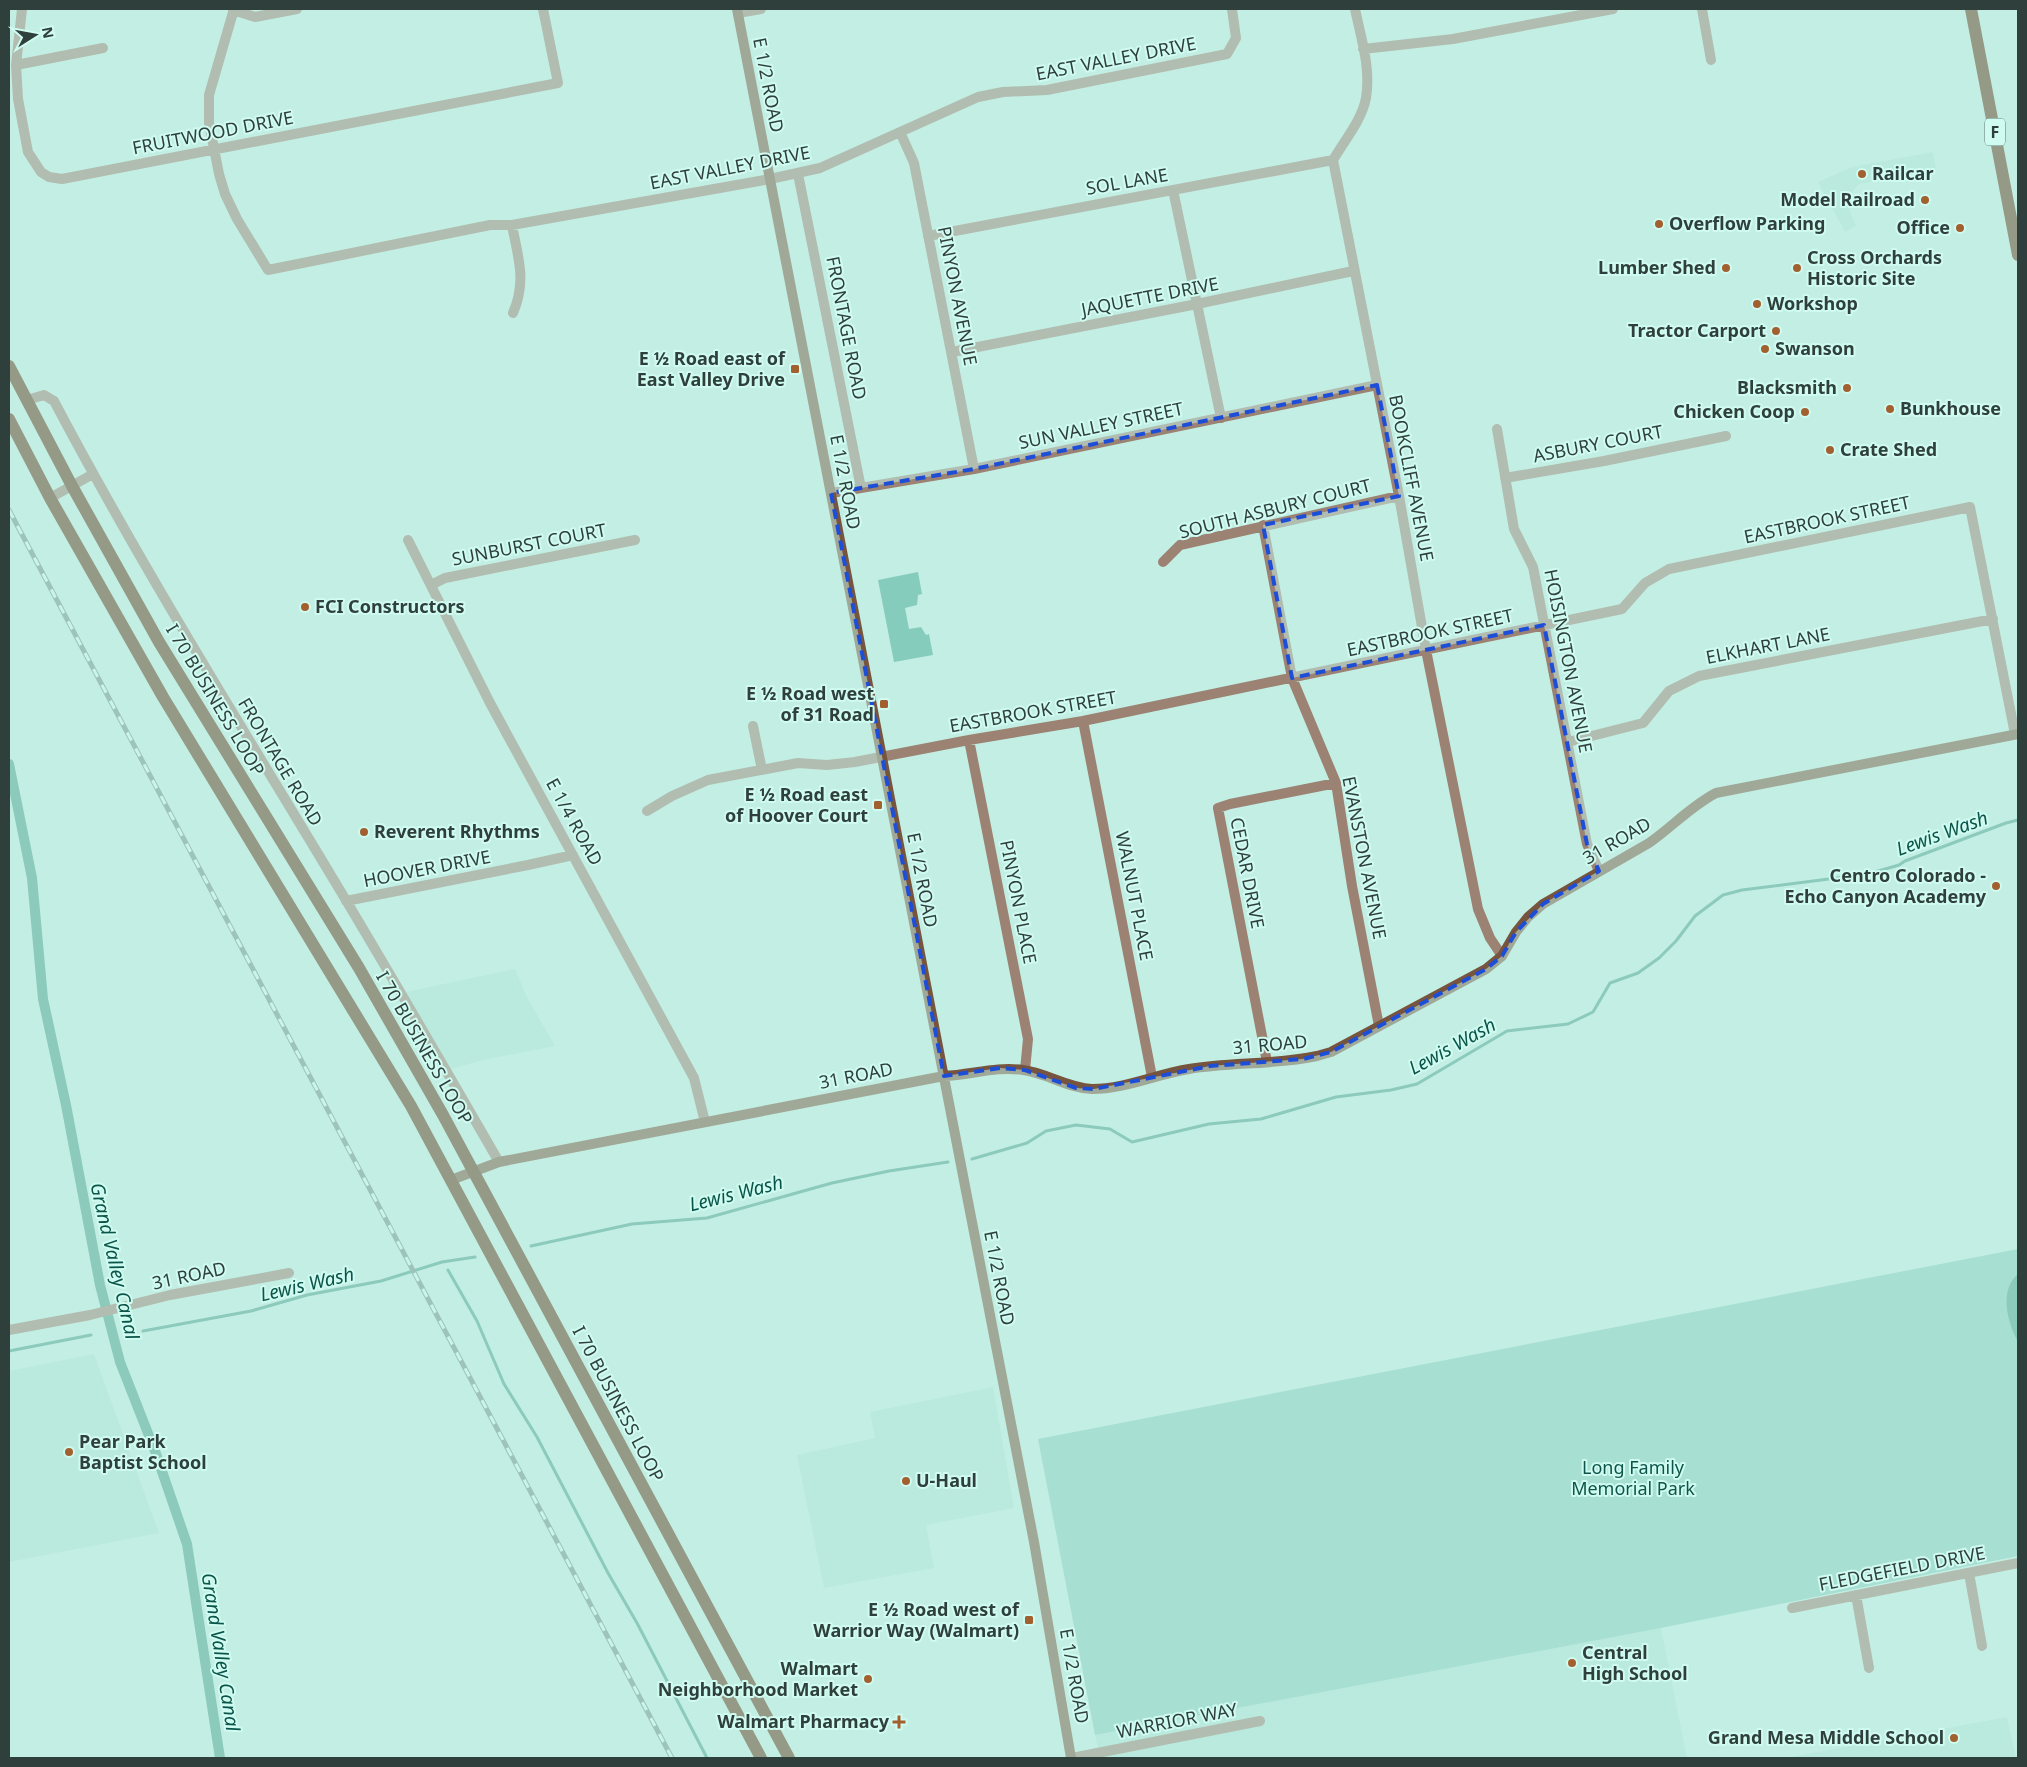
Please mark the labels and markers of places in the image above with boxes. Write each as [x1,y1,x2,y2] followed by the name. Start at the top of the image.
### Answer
[1872,161,1933,185] place label: Railcar
[1856,168,1868,180] marker: Railcar
[1780,187,1915,211] place label: Model Railroad
[1919,194,1931,206] marker: Model Railroad
[1669,211,1825,235] place label: Overflow Parking
[1896,215,1950,239] place label: Office
[1653,218,1665,230] marker: Overflow Parking
[1954,222,1966,234] marker: Office
[1807,245,1942,290] place label: Cross Orchards Historic Site
[1598,255,1716,279] place label: Lumber Shed
[1720,262,1732,274] marker: Lumber Shed
[1791,262,1803,274] marker: Cross Orchards Historic Site
[1767,291,1858,315] place label: Workshop
[1751,298,1763,310] marker: Workshop
[1628,318,1766,342] place label: Tractor Carport
[1770,325,1782,337] marker: Tractor Carport
[1775,336,1855,360] place label: Swanson
[1759,343,1771,355] marker: Swanson
[637,346,786,391] place label: E ½ Road east of East Valley Drive
[789,363,801,375] marker: E ½ Road east of East Valley Drive
[1737,375,1837,399] place label: Blacksmith
[1841,382,1853,394] marker: Blacksmith
[1900,396,2001,420] place label: Bunkhouse
[1673,399,1795,423] place label: Chicken Coop
[1884,403,1896,415] marker: Bunkhouse
[1799,406,1811,418] marker: Chicken Coop
[1840,437,1937,461] place label: Crate Shed
[1824,444,1836,456] marker: Crate Shed
[315,594,465,618] place label: FCI Constructors
[299,601,311,613] marker: FCI Constructors
[746,681,874,726] place label: E ½ Road west of 31 Road
[878,698,890,710] marker: E ½ Road west of 31 Road
[725,782,868,827] place label: E ½ Road east of Hoover Court
[872,799,884,811] marker: E ½ Road east of Hoover Court
[374,819,540,843] place label: Reverent Rhythms
[358,826,370,838] marker: Reverent Rhythms
[1785,863,1987,908] place label: Centro Colorado - Echo Canyon Academy
[1990,880,2002,892] marker: Centro Colorado - Echo Canyon Academy
[79,1429,207,1474] place label: Pear Park Baptist School
[63,1446,75,1458] marker: Pear Park Baptist School
[916,1468,977,1492] place label: U-Haul
[900,1475,912,1487] marker: U-Haul
[813,1597,1020,1642] place label: E ½ Road west of Warrior Way (Walmart)
[1023,1614,1035,1626] marker: E ½ Road west of Warrior Way (Walmart)
[1582,1640,1688,1685] place label: Central High School
[658,1656,858,1701] place label: Walmart Neighborhood Market
[1566,1657,1578,1669] marker: Central High School
[862,1673,874,1685] marker: Walmart Neighborhood Market
[717,1709,890,1733] place label: Walmart Pharmacy
[893,1716,905,1728] marker: Walmart Pharmacy
[1708,1725,1944,1749] place label: Grand Mesa Middle School
[1948,1732,1960,1744] marker: Grand Mesa Middle School

